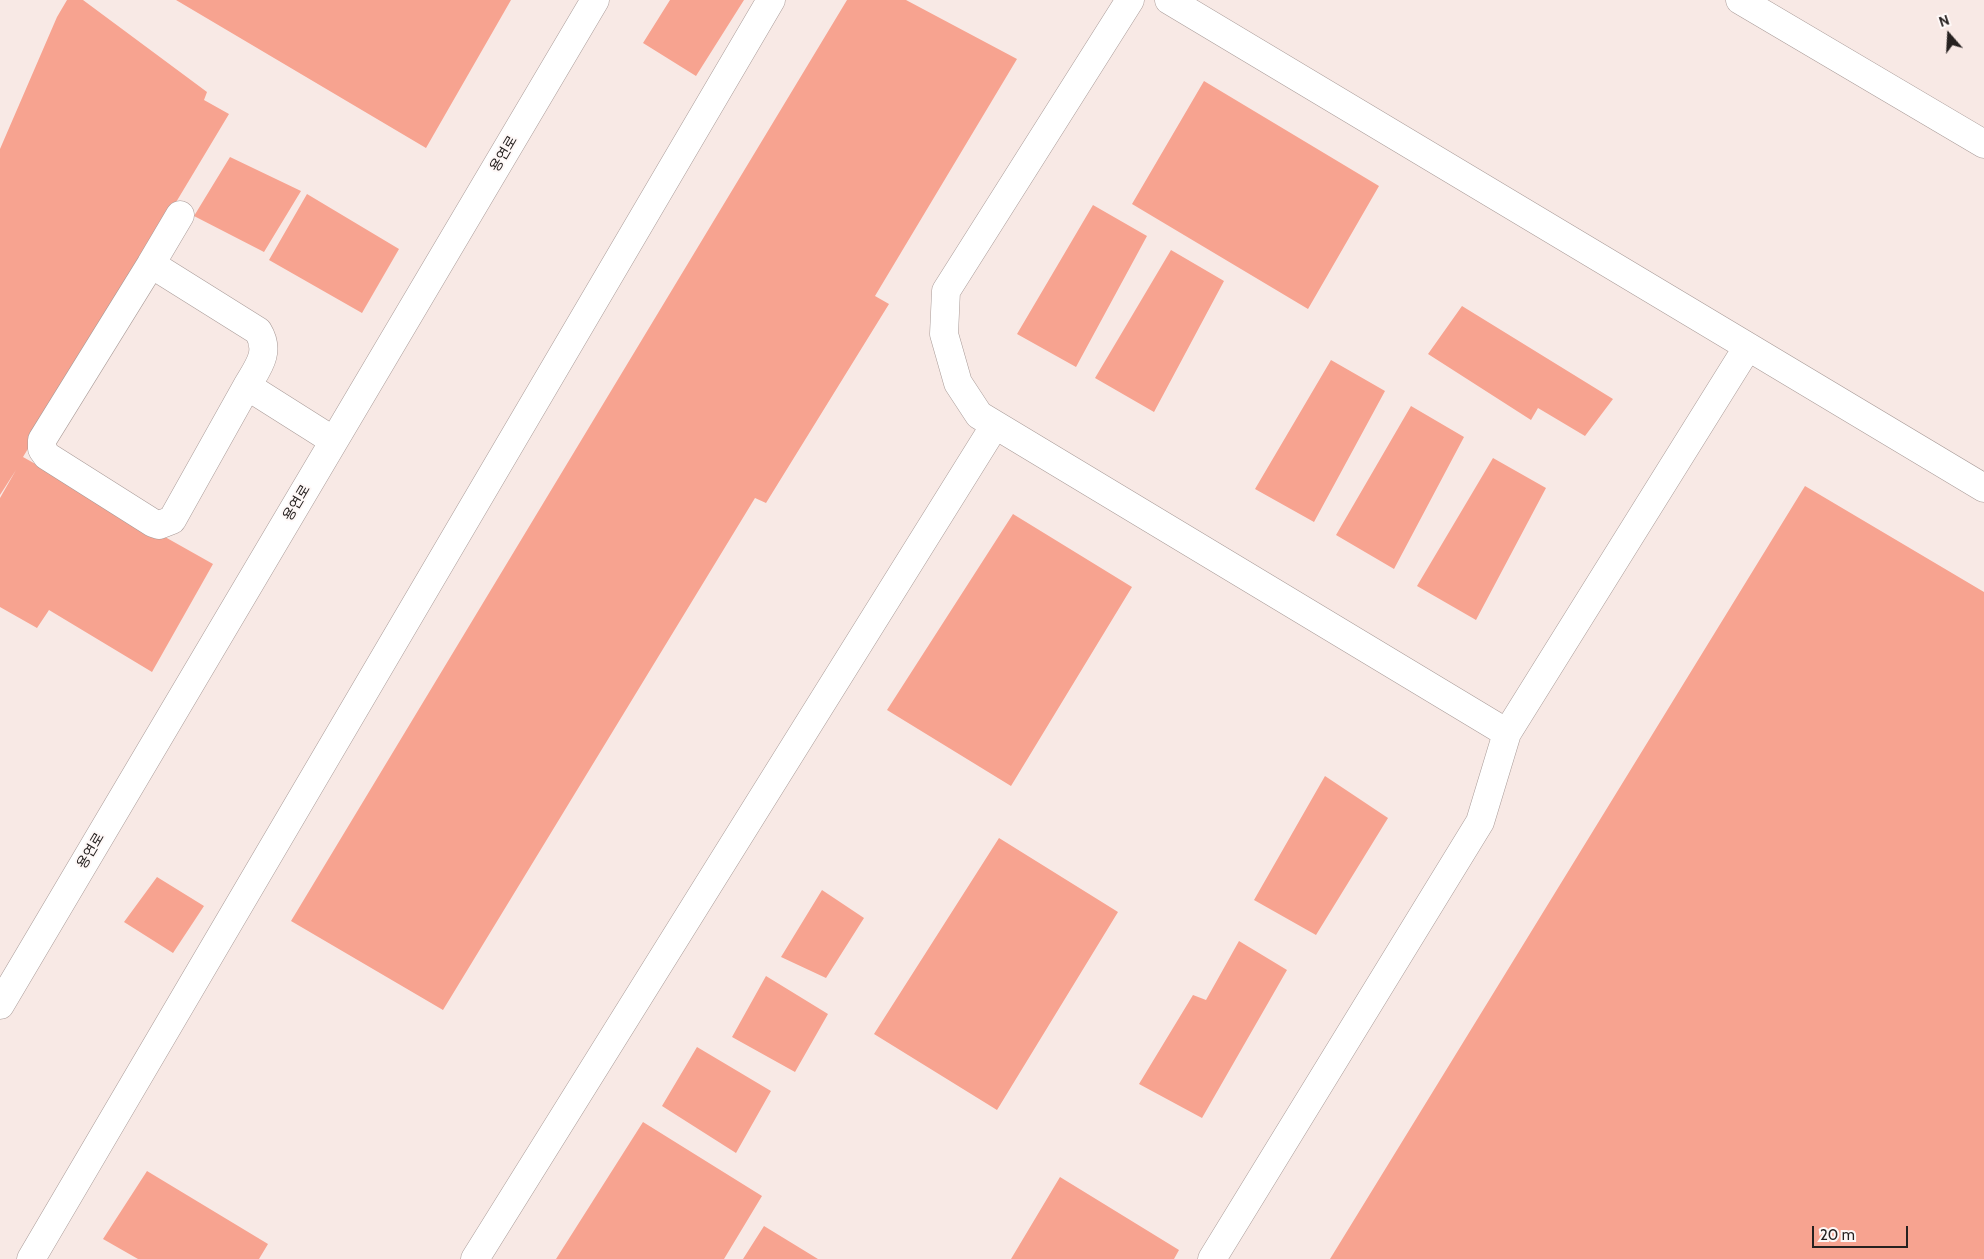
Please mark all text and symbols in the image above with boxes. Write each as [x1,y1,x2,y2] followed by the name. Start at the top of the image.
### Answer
[1924,10,1974,60] north arrow
[1937,11,1952,31] text: N
[487,133,521,175] street label: 용연로
[280,482,314,524] street label: 용연로
[74,830,108,872] street label: 용연로
[1814,1216,1910,1248] scale bar
[1820,1226,1855,1244] text: 20 m

